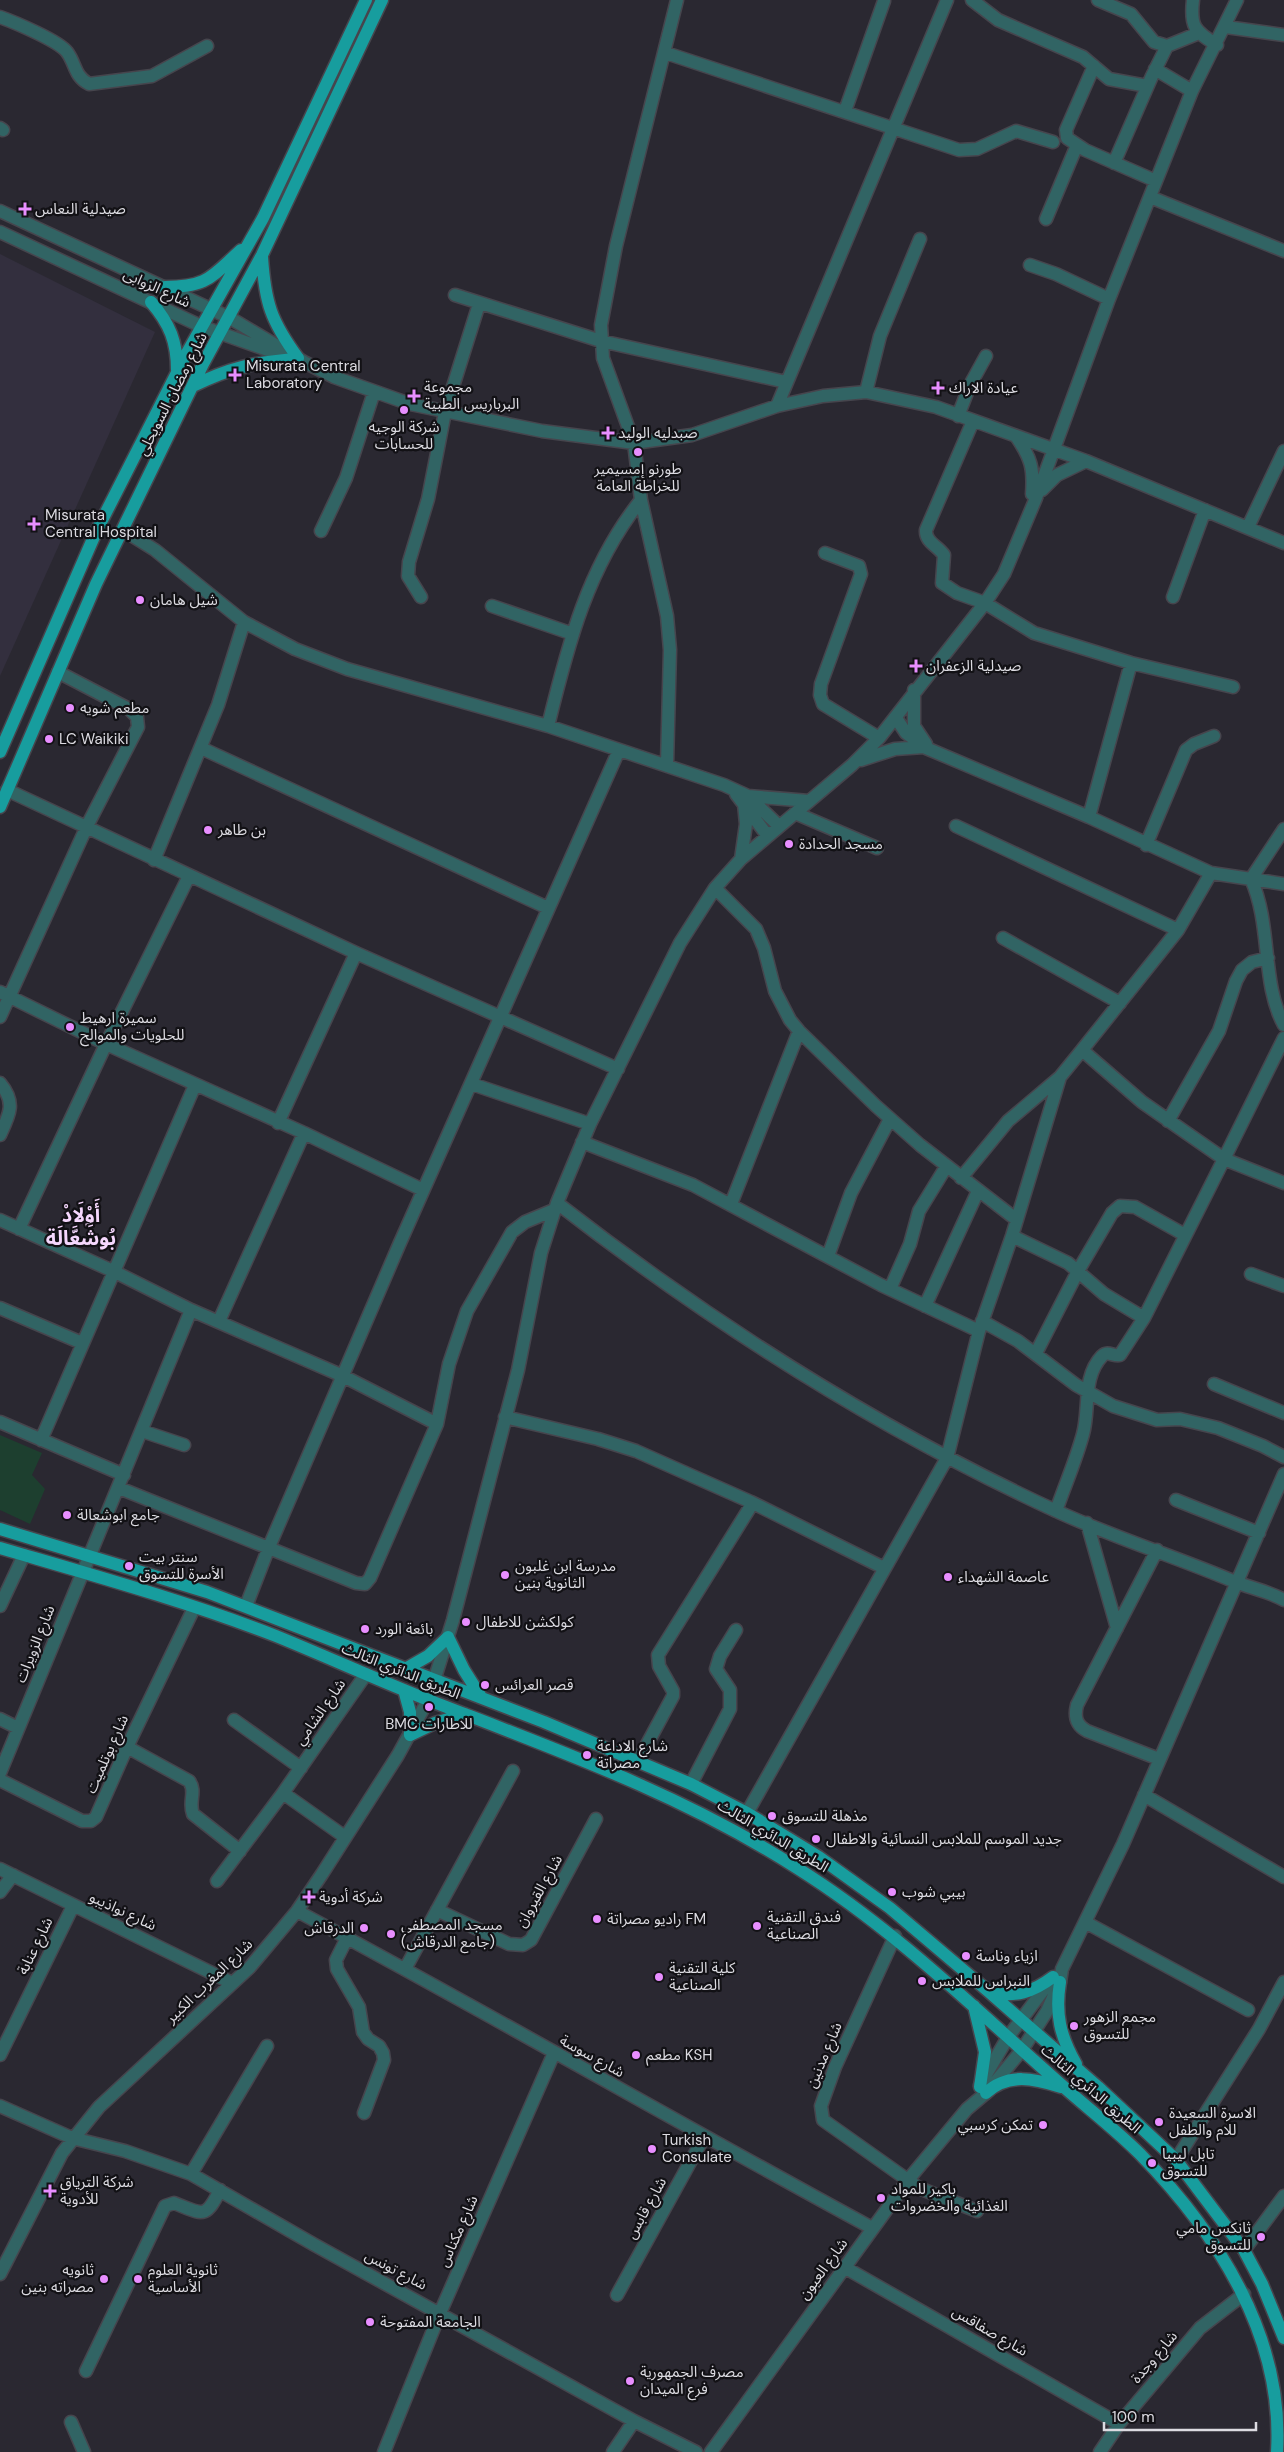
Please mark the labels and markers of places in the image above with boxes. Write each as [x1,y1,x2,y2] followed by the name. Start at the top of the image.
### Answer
[35,199,126,219] place label: صيدلية النعاس
[19,203,31,215] marker: صيدلية النعاس
[246,356,361,393] place label: Misurata Central Laboratory
[228,368,242,382] marker: Misurata Central Laboratory
[424,377,519,414] place label: مجموعة البرباريس الطبية
[949,378,1018,398] place label: عيادة الاراك
[931,381,945,395] marker: عيادة الاراك
[408,390,420,402] marker: مجموعة البرباريس الطبية
[398,404,410,416] marker: شركة الوجيه للحسابات
[369,417,440,454] place label: شركة الوجيه للحسابات
[618,423,697,443] place label: صبدليه الوليد
[602,427,614,439] marker: صبدليه الوليد
[632,446,644,458] marker: طورنو إمسيمير للخراطة العامة
[593,459,682,496] place label: طورنو إمسيمير للخراطة العامة
[45,505,157,542] place label: Misurata Central Hospital
[27,517,41,531] marker: Misurata Central Hospital
[150,590,218,610] place label: شيل هامان
[134,594,146,606] marker: شيل هامان
[926,656,1021,676] place label: صيدلية الزعفران
[910,660,922,672] marker: صيدلية الزعفران
[80,698,149,719] place label: مطعم شويه
[64,702,76,714] marker: مطعم شويه
[59,729,129,749] place label: LC Waikiki
[43,733,55,745] marker: LC Waikiki
[217,820,266,840] place label: بن طاهر
[202,824,214,836] marker: بن طاهر
[799,834,883,854] place label: مسجد الحدادة
[783,838,795,850] marker: مسجد الحدادة
[80,1008,185,1047] place label: سميرة ارهيط للحلويات والموالح
[64,1021,76,1033] marker: سميرة ارهيط للحلويات والموالح
[77,1505,160,1527] place label: جامع ابوشعالة
[61,1509,73,1521] marker: جامع ابوشعالة
[139,1547,224,1584] place label: سنتر بيت الأسرة للتسوق
[515,1556,616,1593] place label: مدرسة ابن غلبون الثانوية بنين
[123,1560,135,1572] marker: سنتر بيت الأسرة للتسوق
[958,1567,1049,1587] place label: عاصمة الشهداء
[499,1569,511,1581] marker: مدرسة ابن غلبون الثانوية بنين
[942,1571,954,1583] marker: عاصمة الشهداء
[476,1612,575,1632] place label: كولكشن للاطفال
[460,1616,472,1628] marker: كولكشن للاطفال
[375,1619,433,1639] place label: بائعة الورد
[359,1623,371,1635] marker: بائعة الورد
[495,1675,574,1695] place label: قصر العرائس
[479,1679,491,1691] marker: قصر العرائس
[423,1701,435,1713] marker: BMC للاطارات
[385,1714,473,1734] place label: BMC للاطارات
[597,1736,668,1773] place label: شارع الاداعة مصراتة
[581,1749,593,1761] marker: شارع الاداعة مصراتة
[782,1806,868,1826] place label: مذهلة للتسوق
[766,1810,778,1822] marker: مذهلة للتسوق
[826,1829,1062,1850] place label: جديد الموسم للملابس النسائية والاطفال
[810,1833,822,1845] marker: جديد الموسم للملابس النسائية والاطفال
[902,1882,966,1903] place label: بيبي شوب
[886,1886,898,1898] marker: بيبي شوب
[319,1887,383,1907] place label: شركة أدوية
[303,1891,315,1903] marker: شركة أدوية
[767,1907,841,1944] place label: فندق التقنية الصناعية
[607,1909,706,1929] place label: راديو مصراتة FM
[591,1913,603,1925] marker: راديو مصراتة FM
[401,1915,503,1954] place label: مسجد المصطفى (جامع الدرقاش)
[304,1918,354,1938] place label: الدرقاش
[751,1920,763,1932] marker: فندق التقنية الصناعية
[358,1922,370,1934] marker: الدرقاش
[385,1928,397,1940] marker: مسجد المصطفى (جامع الدرقاش)
[976,1946,1038,1966] place label: ازياء وناسة
[960,1950,972,1962] marker: ازياء وناسة
[669,1958,736,1995] place label: كلية التقنية الصناعية
[653,1971,665,1983] marker: كلية التقنية الصناعية
[932,1971,1030,1991] place label: النبراس للملابس
[916,1975,928,1987] marker: النبراس للملابس
[1083,2007,1156,2044] place label: مجمع الزهور للتسوق
[1068,2020,1080,2032] marker: مجمع الزهور للتسوق
[646,2045,712,2066] place label: مطعم KSH
[630,2049,642,2061] marker: مطعم KSH
[1169,2103,1256,2141] place label: الاسرة السعيدة للام والطفل
[958,2115,1033,2136] place label: تمكن كرسبي
[1153,2116,1165,2128] marker: الاسرة السعيدة للام والطفل
[1037,2119,1049,2131] marker: تمكن كرسبي
[662,2130,732,2167] place label: Turkish Consulate
[646,2143,658,2155] marker: Turkish Consulate
[1162,2144,1214,2181] place label: تابل ليبيا للتسوق
[1146,2157,1158,2169] marker: تابل ليبيا للتسوق
[60,2172,134,2209] place label: شركة الترياق للأدوية
[891,2179,1008,2216] place label: باكير للمواد الغذائية والخضروات
[44,2185,56,2197] marker: شركة الترياق للأدوية
[875,2192,887,2204] marker: باكير للمواد الغذائية والخضروات
[1176,2218,1251,2255] place label: ثانكس مامي للتسوق
[1255,2231,1267,2243] marker: ثانكس مامي للتسوق
[21,2260,94,2297] place label: ثانويه مصراته بنين
[148,2260,218,2297] place label: ثانوية العلوم الأساسية
[98,2273,110,2285] marker: ثانويه مصراته بنين
[132,2273,144,2285] marker: ثانوية العلوم الأساسية
[380,2312,481,2332] place label: الجامعة المفتوحة
[364,2316,376,2328] marker: الجامعة المفتوحة
[640,2362,744,2401] place label: مصرف الجمهورية فرع الميدان
[624,2375,636,2387] marker: مصرف الجمهورية فرع الميدان

